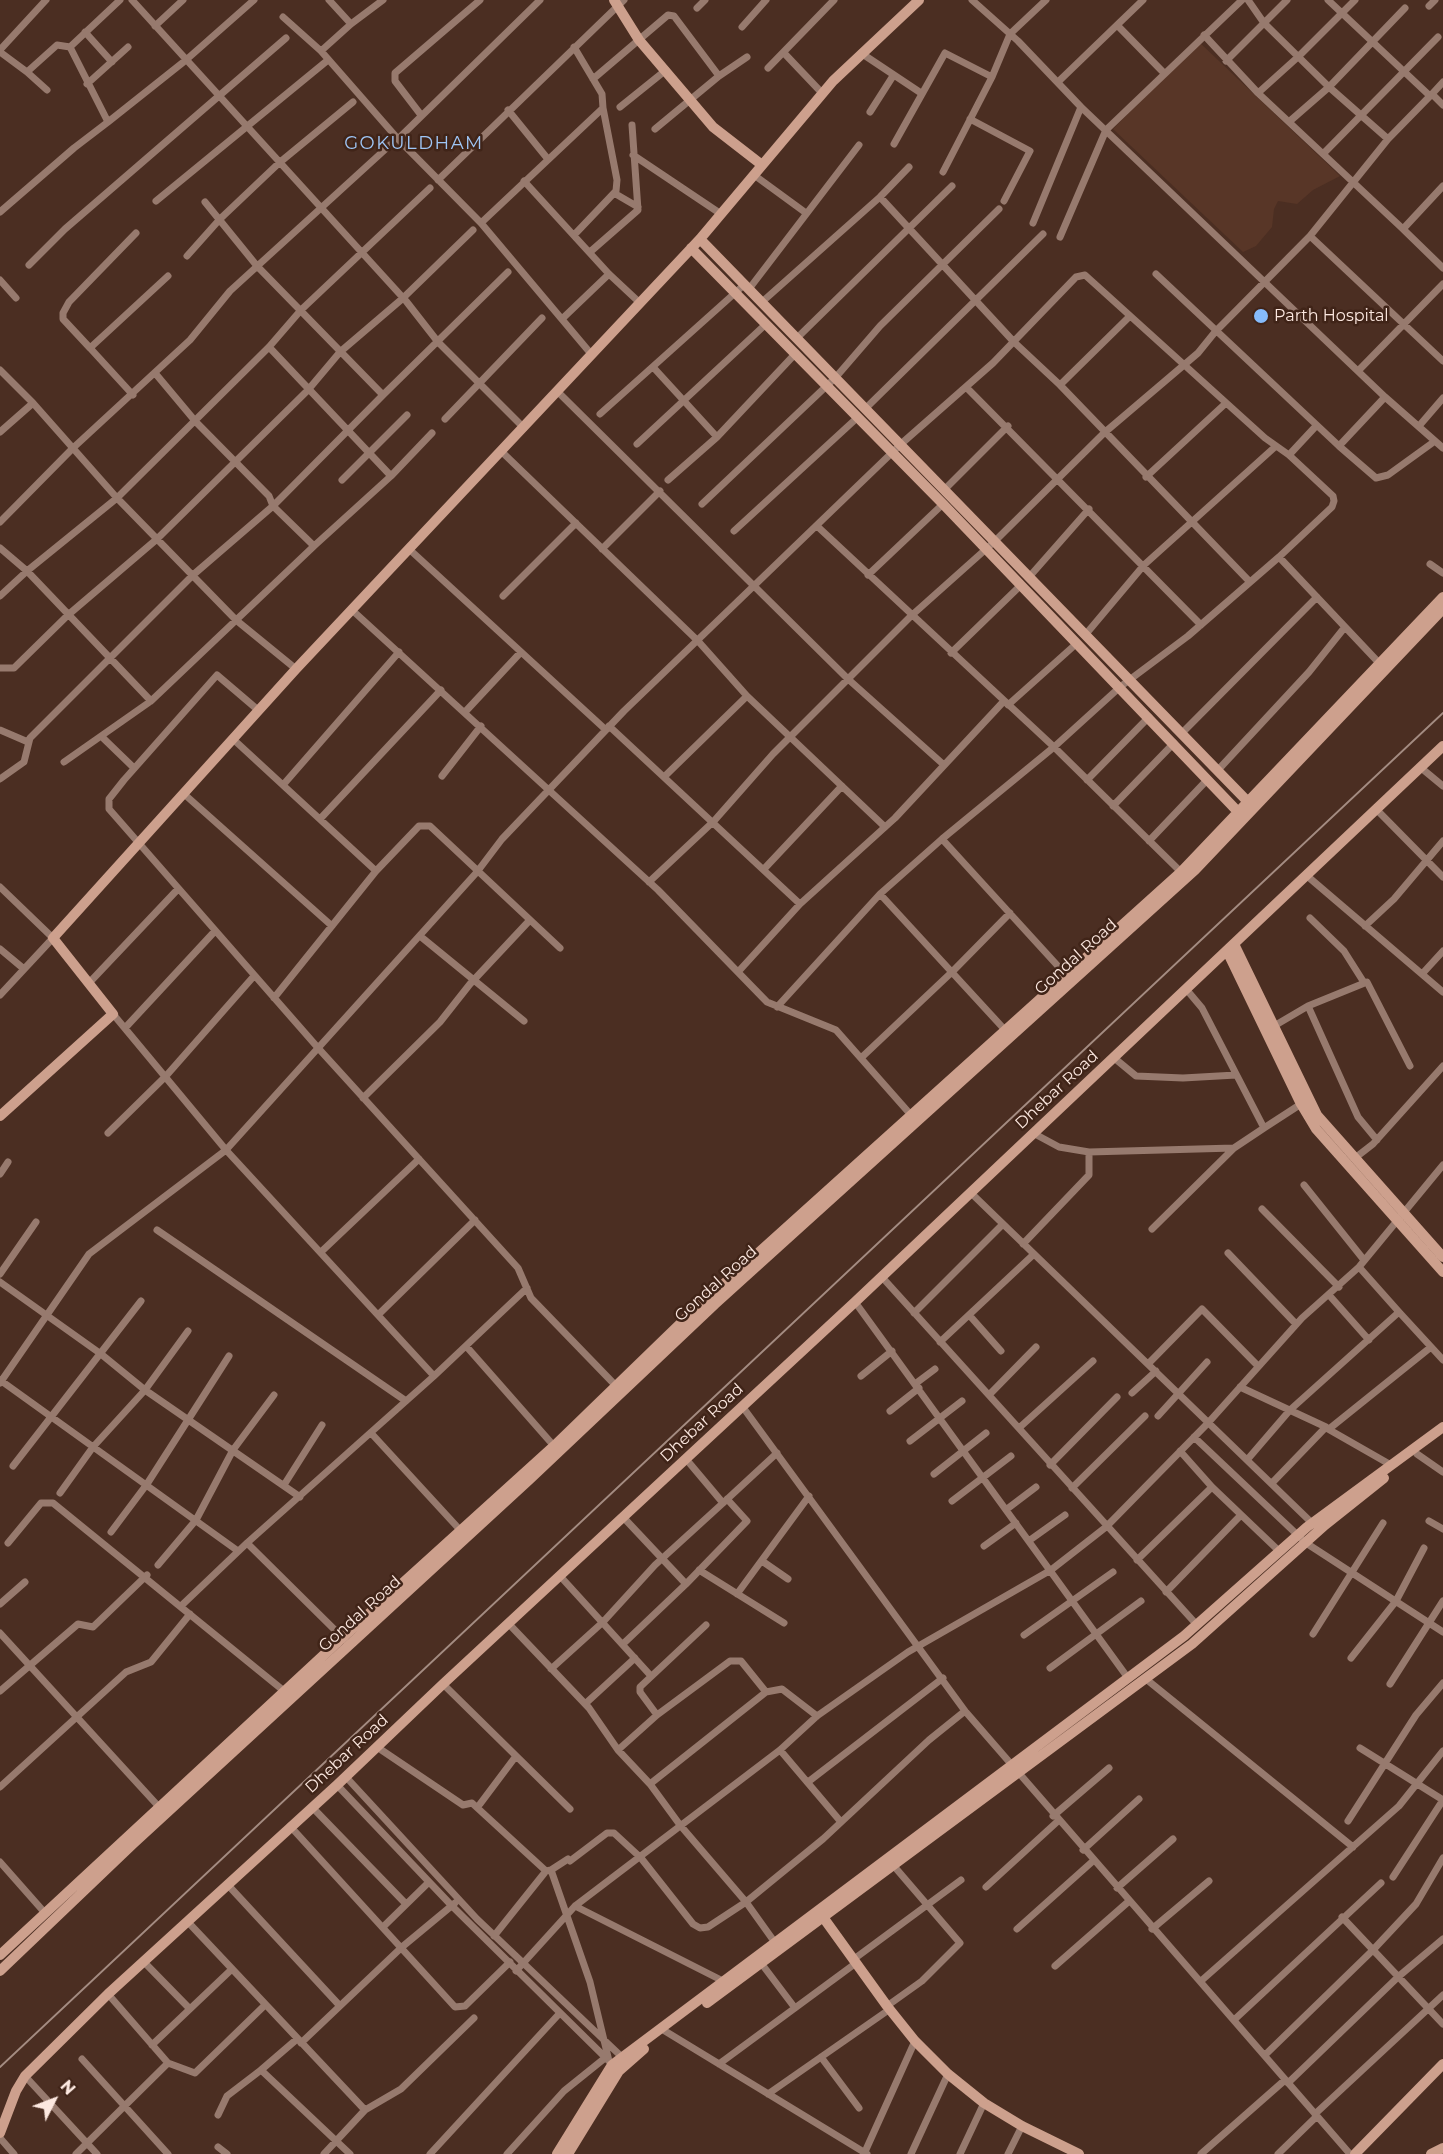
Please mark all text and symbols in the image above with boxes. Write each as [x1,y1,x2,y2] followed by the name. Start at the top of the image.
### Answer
[344,133,484,155] district label: GOKULDHAM
[1274,306,1389,326] place label: Parth Hospital
[1252,307,1270,325] marker: Parth Hospital
[1031,915,1121,999] street label: Gondal Road
[1012,1047,1102,1133] street label: Dhebar Road
[671,1242,761,1326] street label: Gondal Road
[657,1380,747,1466] street label: Dhebar Road
[315,1572,405,1656] street label: Gondal Road
[302,1711,392,1797] street label: Dhebar Road
[24,2070,84,2130] north arrow
[56,2076,79,2099] text: N

